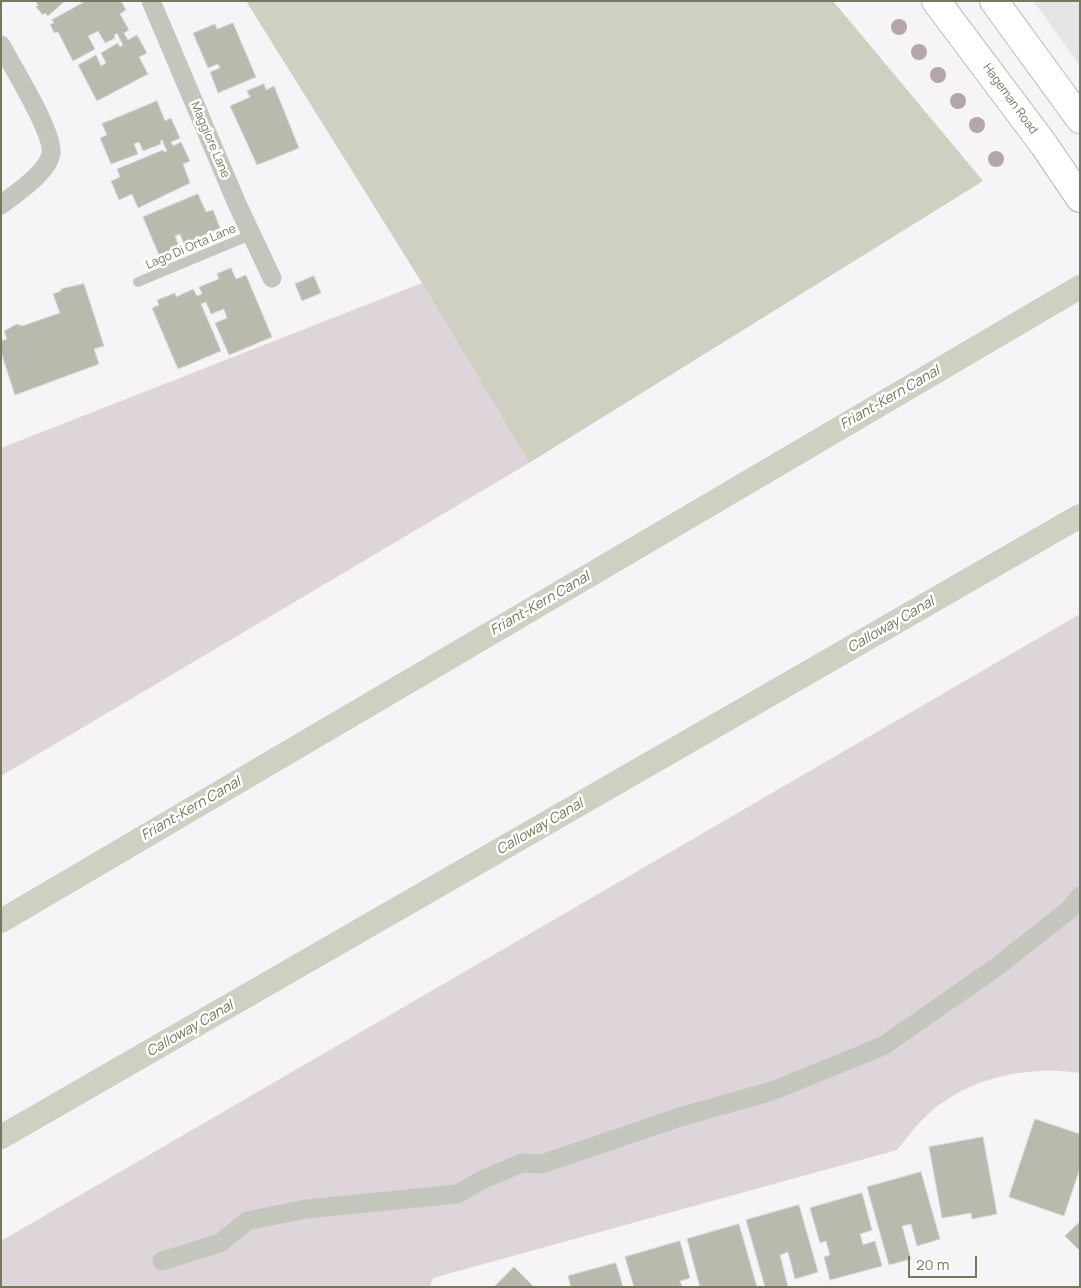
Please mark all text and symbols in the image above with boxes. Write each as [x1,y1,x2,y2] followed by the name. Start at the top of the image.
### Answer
[980,61,1040,137] street label: Hageman Road
[187,100,233,180] street label: Maggiore Lane
[144,222,238,272] street label: Lago Di Orta Lane
[837,363,943,433] water label: Friant-Kern Canal
[487,569,593,639] water label: Friant-Kern Canal
[845,593,937,657] water label: Calloway Canal
[138,774,244,844] water label: Friant-Kern Canal
[494,795,586,859] water label: Calloway Canal
[144,997,236,1061] water label: Calloway Canal
[911,1246,980,1278] scale bar
[916,1254,949,1275] text: 20 m

